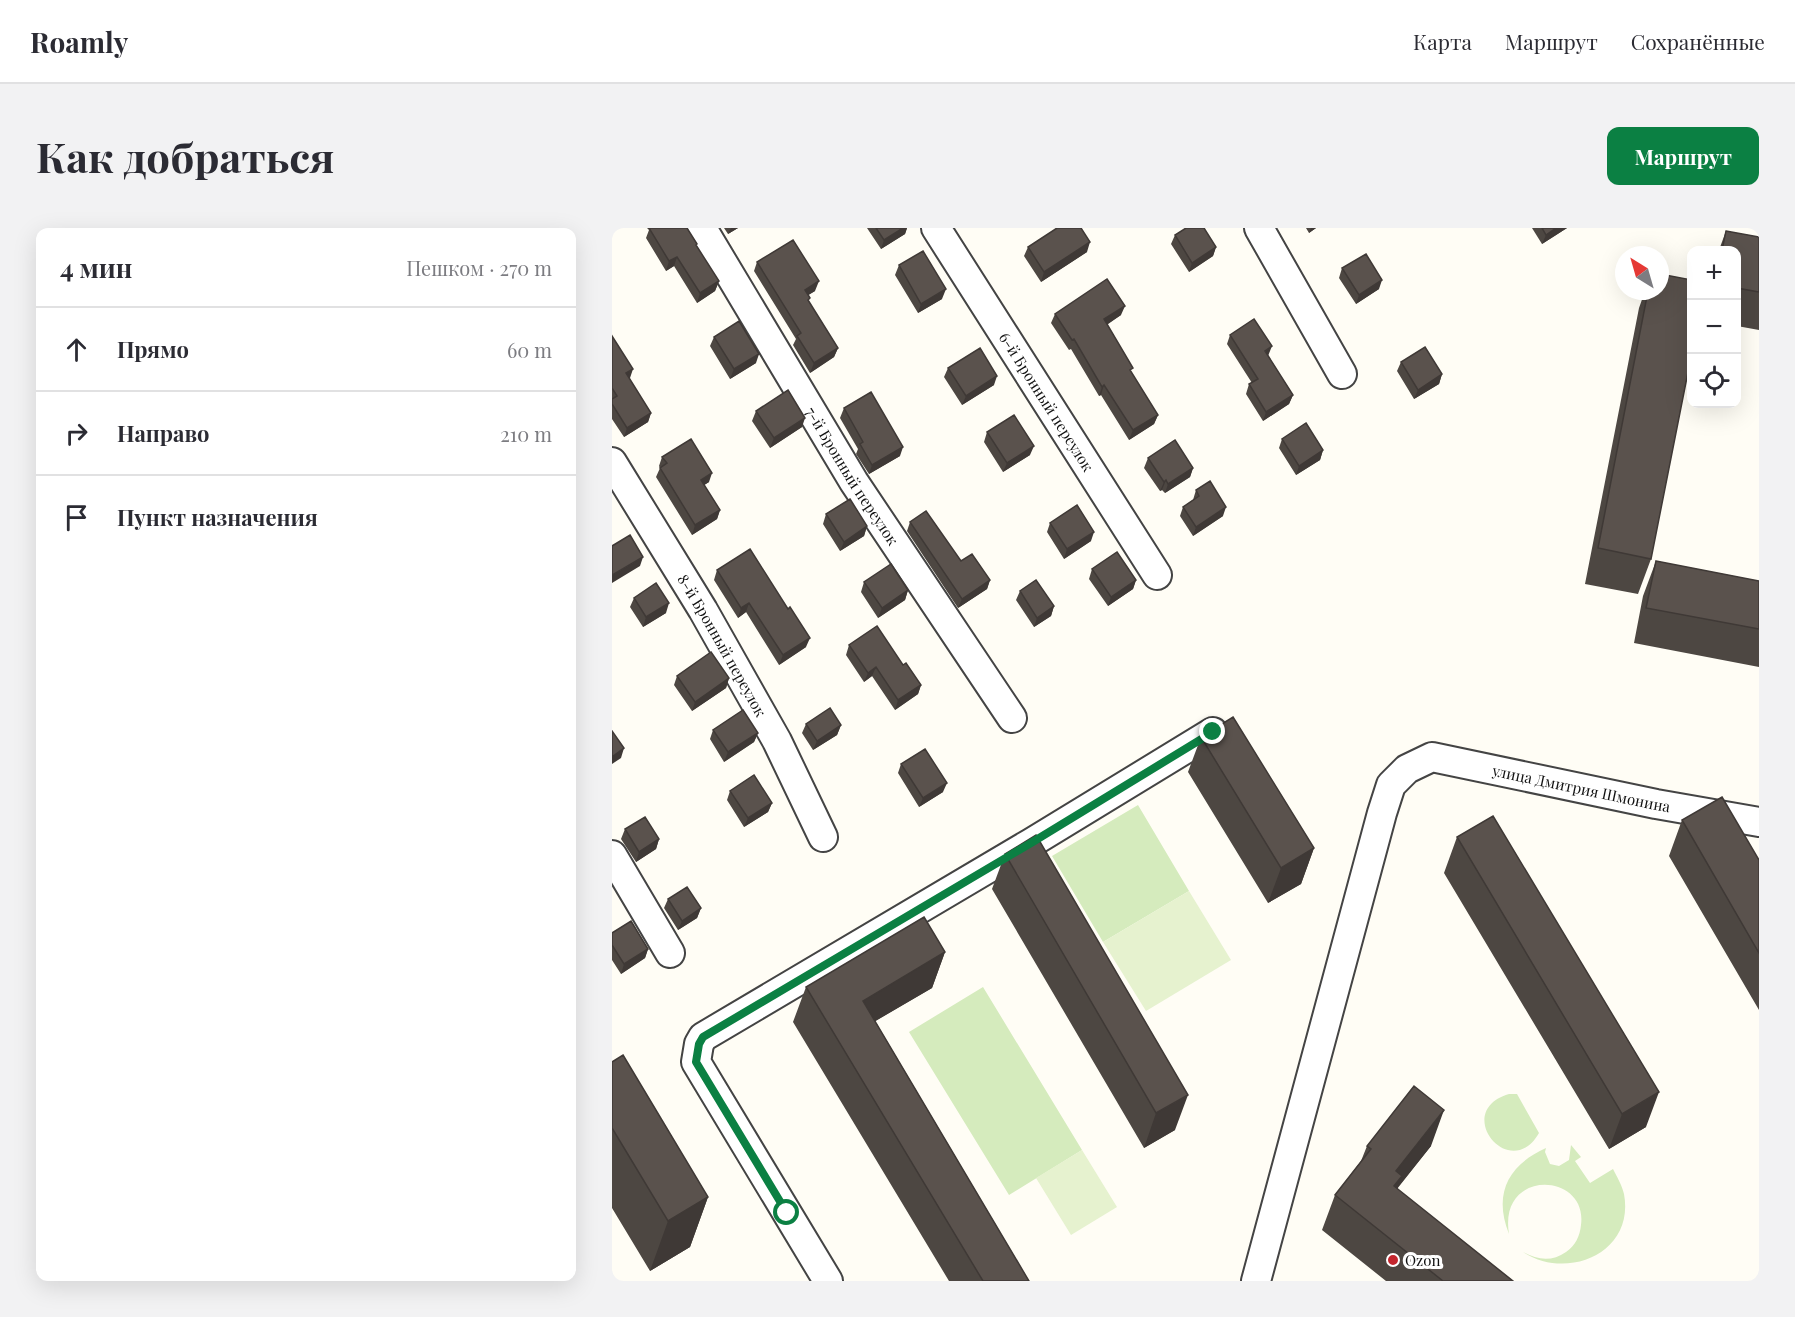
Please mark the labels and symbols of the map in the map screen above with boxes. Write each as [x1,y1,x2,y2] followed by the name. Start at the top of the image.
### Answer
[1615,246,1669,300] north arrow
[995,328,1099,476] street label: 6-й Бронный переулок
[801,403,904,549] street label: 7-й Бронный переулок
[673,570,771,721] street label: 8-й Бронный переулок
[1199,718,1225,744] route end
[1490,760,1672,816] street label: улица Дмитрия Шмонина
[773,1199,799,1225] route start
[1405,1250,1440,1270] place label: Ozon
[1386,1253,1400,1267] marker: Ozon

